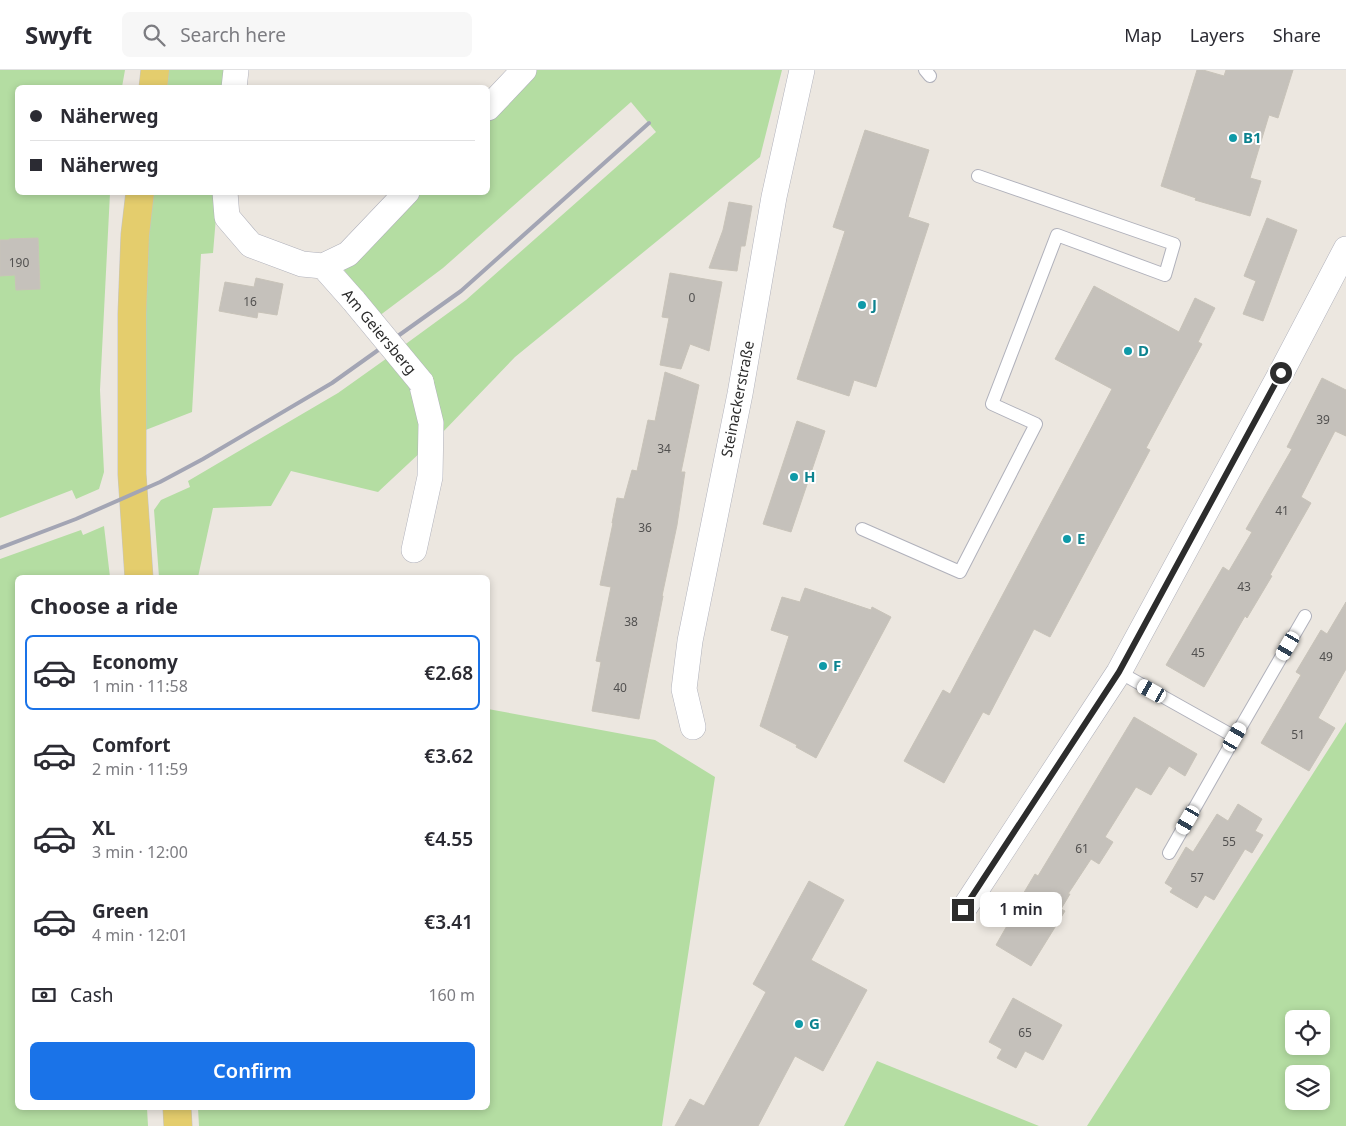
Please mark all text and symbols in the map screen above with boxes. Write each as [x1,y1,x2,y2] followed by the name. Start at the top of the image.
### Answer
[122,12,472,57] search box
[25,18,92,51] text: Swyft
[140,21,168,49] icon: search
[180,22,286,48] text: Search here
[1124,23,1162,47] text: Map
[1190,23,1245,47] text: Layers
[1273,23,1321,47] text: Share
[60,103,159,129] text: Näherweg
[1243,127,1262,147] place label: B1
[1227,132,1239,144] marker: B1
[60,152,159,178] text: Näherweg
[9,254,29,271] house number: 190
[338,284,421,378] street label: Am Geiersberg
[689,289,696,306] house number: 0
[243,293,257,310] house number: 16
[870,294,877,314] place label: J
[856,299,868,311] marker: J
[716,339,758,459] street label: Steinackerstraße
[1138,340,1149,360] place label: D
[1122,345,1134,357] marker: D
[1270,362,1292,384] route start
[1316,411,1330,428] house number: 39
[657,440,671,457] house number: 34
[804,466,815,486] place label: H
[788,471,800,483] marker: H
[1275,502,1289,519] house number: 41
[638,519,652,536] house number: 36
[1077,528,1085,548] place label: E
[1061,533,1073,545] marker: E
[1237,578,1251,595] house number: 43
[30,590,178,620] text: Choose a ride
[624,613,638,630] house number: 38
[1274,629,1301,663] car
[1191,644,1205,661] house number: 45
[1319,648,1333,665] house number: 49
[92,649,178,675] text: Economy
[32,650,77,695] icon: car
[833,655,841,675] place label: F
[424,660,473,686] text: €2.68
[817,660,829,672] marker: F
[92,675,188,697] text: 1 min · 11:58
[1135,677,1168,705] car
[613,679,627,696] house number: 40
[1221,720,1248,754] car
[1291,726,1305,743] house number: 51
[92,732,171,758] text: Comfort
[32,733,77,778] icon: car
[424,743,473,769] text: €3.62
[92,758,188,780] text: 2 min · 11:59
[1174,803,1201,837] car
[92,815,115,841] text: XL
[32,816,77,861] icon: car
[424,826,473,852] text: €4.55
[1222,833,1236,850] house number: 55
[1075,840,1089,857] house number: 61
[92,841,188,863] text: 3 min · 12:00
[1190,869,1204,886] house number: 57
[980,892,1063,928] callout: 1 min
[92,898,149,924] text: Green
[999,898,1043,920] text: 1 min
[32,899,77,944] icon: car
[952,899,974,921] route end
[424,909,473,935] text: €3.41
[92,924,188,946] text: 4 min · 12:01
[30,981,58,1009] icon: cash
[70,982,114,1008] text: Cash
[428,984,475,1006] text: 160 m
[1285,1010,1330,1110] map controls
[1285,1010,1330,1055] button: locate
[809,1013,820,1033] place label: G
[793,1018,805,1030] marker: G
[1018,1024,1032,1041] house number: 65
[30,1042,475,1100] button: Confirm
[1285,1065,1330,1110] button: layers

